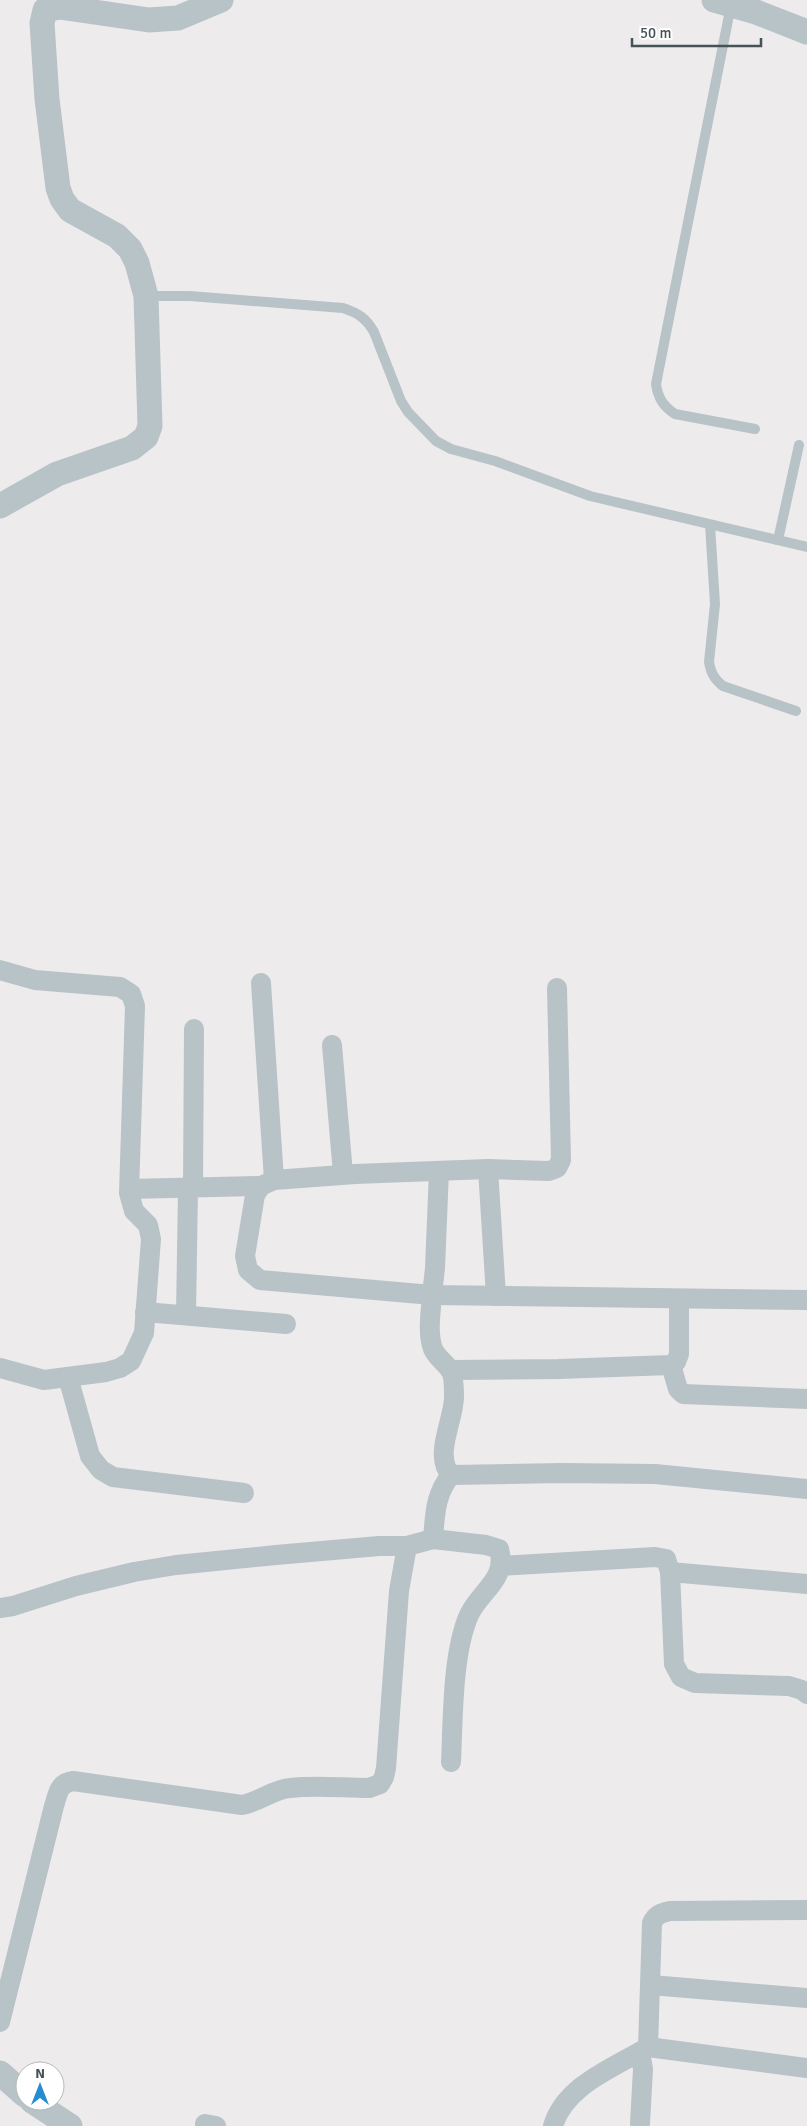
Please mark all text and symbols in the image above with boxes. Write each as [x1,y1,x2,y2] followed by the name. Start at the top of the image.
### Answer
[632,15,761,47] scale bar
[640,24,671,42] text: 50 m
[15,2061,65,2111] north arrow
[35,2065,45,2082] text: N

